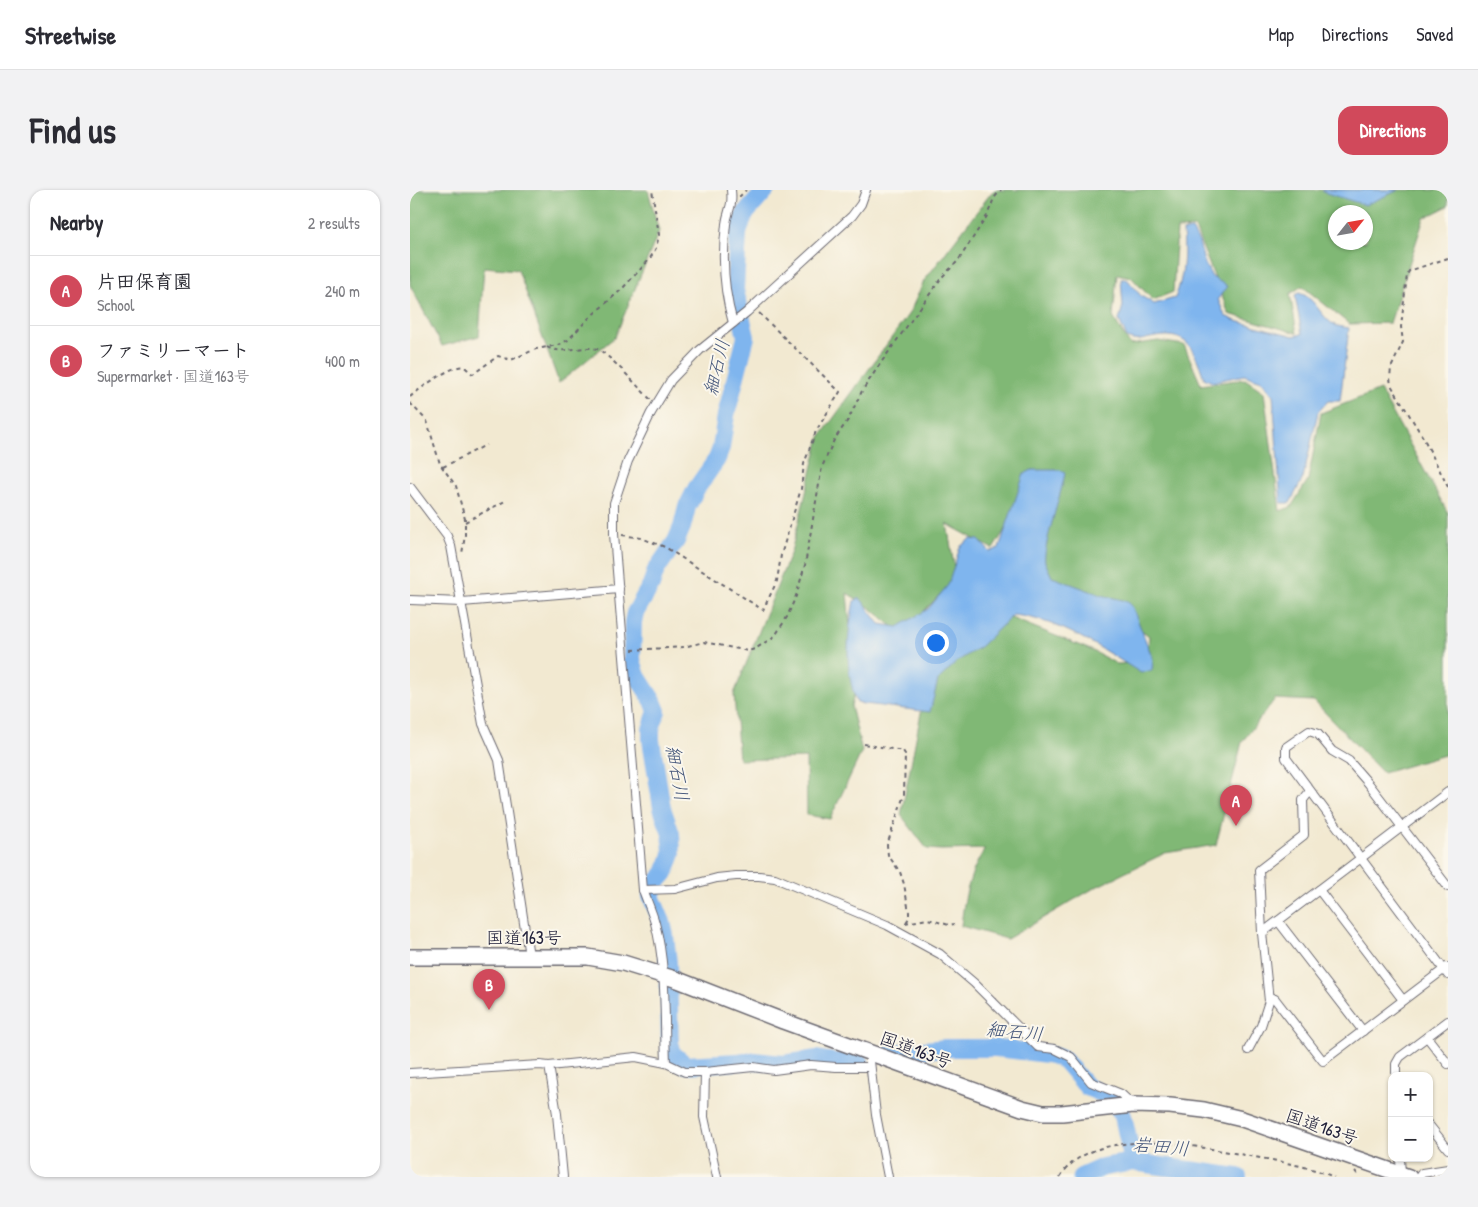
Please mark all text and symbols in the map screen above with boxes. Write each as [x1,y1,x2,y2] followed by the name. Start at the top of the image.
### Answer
[25,19,116,51] text: Streetwise
[1269,22,1294,47] text: Map
[1322,22,1388,47] text: Directions
[1416,22,1453,47] text: Saved
[1338,106,1448,155] button: Directions
[30,107,116,154] text: Find us
[1328,205,1373,250] north arrow
[50,208,103,237] text: Nearby
[308,212,360,234] text: 2 results
[97,268,192,294] text: 片田保育園
[62,280,70,302] text: A
[325,280,360,302] text: 240 m
[97,294,134,316] text: School
[696,336,736,398] water label: 細石川
[97,337,250,363] text: ファミリーマート
[62,350,70,372] text: B
[325,350,360,372] text: 400 m
[97,365,250,387] text: Supermarket · 国道163号
[923,630,949,656] your location
[660,743,696,803] water label: 細石川
[1220,785,1252,826] pin: A
[486,925,562,950] street label: 国道163号
[473,969,505,1010] pin: B
[985,1015,1045,1047] water label: 細石川
[876,1025,956,1074] street label: 国道163号
[1388,1072,1433,1162] map controls
[1388,1072,1433,1117] button: +
[1282,1102,1362,1151] street label: 国道163号
[1388,1117,1433,1162] button: −
[1131,1131,1191,1161] water label: 岩田川

